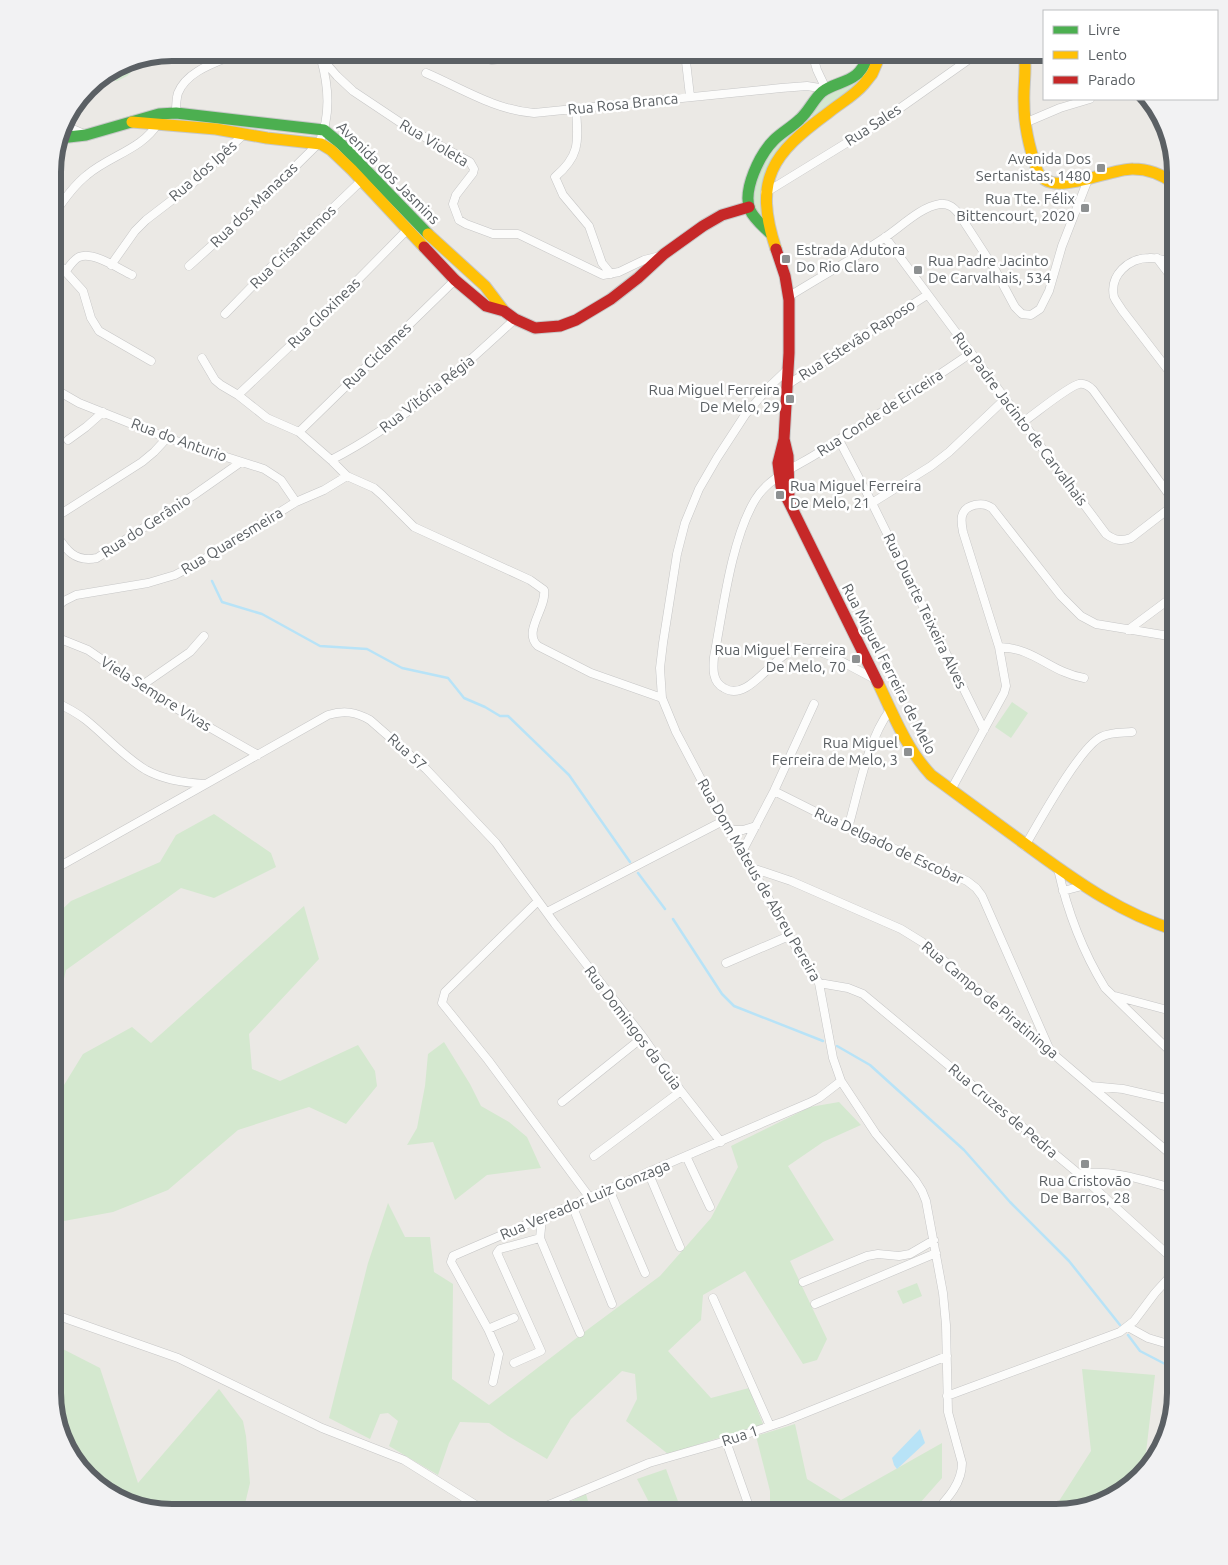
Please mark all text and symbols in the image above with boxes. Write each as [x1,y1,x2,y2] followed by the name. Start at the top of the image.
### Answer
[1043,10,1218,100] legend
[1088,21,1121,38] text: Livre
[1088,46,1127,63] text: Lento
[1088,71,1135,88] text: Parado
[567,89,679,118] street label: Rua Rosa Branca
[842,100,904,149] street label: Rua Sales
[397,115,472,170] street label: Rua Violeta
[334,118,443,227] street label: Avenida dos Jasmins
[165,137,240,205] street label: Rua dos Ipês
[976,150,1091,184] place label: Avenida Dos Sertanistas, 1480
[206,159,301,251] street label: Rua dos Manacas
[1095,162,1107,174] marker: Avenida Dos Sertanistas, 1480
[956,190,1075,224] place label: Rua Tte. Félix Bittencourt, 2020
[246,201,339,292] street label: Rua Crisantemos
[1079,202,1091,214] marker: Rua Tte. Félix Bittencourt, 2020
[796,241,905,275] place label: Estrada Adutora Do Rio Claro
[928,252,1051,286] place label: Rua Padre Jacinto De Carvalhais, 534
[780,253,792,265] marker: Estrada Adutora Do Rio Claro
[912,264,924,276] marker: Rua Padre Jacinto De Carvalhais, 534
[284,274,363,351] street label: Rua Gloxineas
[795,296,918,384] street label: Rua Estevão Raposo
[339,319,414,392] street label: Rua Ciclames
[950,329,1091,509] street label: Rua Padre Jacinto de Carvalhais
[376,351,477,436] street label: Rua Vitória Régia
[814,366,946,460] street label: Rua Conde de Ericeira
[649,381,780,415] place label: Rua Miguel Ferreira De Melo, 29
[784,393,796,405] marker: Rua Miguel Ferreira De Melo, 29
[129,414,229,465] street label: Rua do Anturio
[790,477,921,511] place label: Rua Miguel Ferreira De Melo, 21
[774,489,786,501] marker: Rua Miguel Ferreira De Melo, 21
[98,491,193,561] street label: Rua do Gerânio
[178,503,286,578] street label: Rua Quaresmeira
[880,530,970,691] street label: Rua Duarte Teixeira Alves
[839,581,940,757] street label: Rua Miguel Ferreira de Melo
[715,641,846,675] place label: Rua Miguel Ferreira De Melo, 70
[98,653,215,735] street label: Viela Sempre Vivas
[850,653,862,665] marker: Rua Miguel Ferreira De Melo, 70
[385,730,430,773] street label: Rua 57
[772,734,898,768] place label: Rua Miguel Ferreira de Melo, 3
[902,746,914,758] marker: Rua Miguel Ferreira de Melo, 3
[694,775,825,984] street label: Rua Dom Mateus de Abreu Pereira
[812,804,967,888] street label: Rua Delgado de Escobar
[919,937,1062,1062] street label: Rua Campo de Piratininga
[581,962,686,1093] street label: Rua Domingos da Guia
[945,1060,1061,1161] street label: Rua Cruzes de Pedra
[497,1156,672,1243] street label: Rua Vereador Luiz Gonzaga
[1079,1158,1091,1170] marker: Rua Cristovão De Barros, 28
[1039,1172,1131,1206] place label: Rua Cristovão De Barros, 28
[719,1422,760,1449] street label: Rua 1

